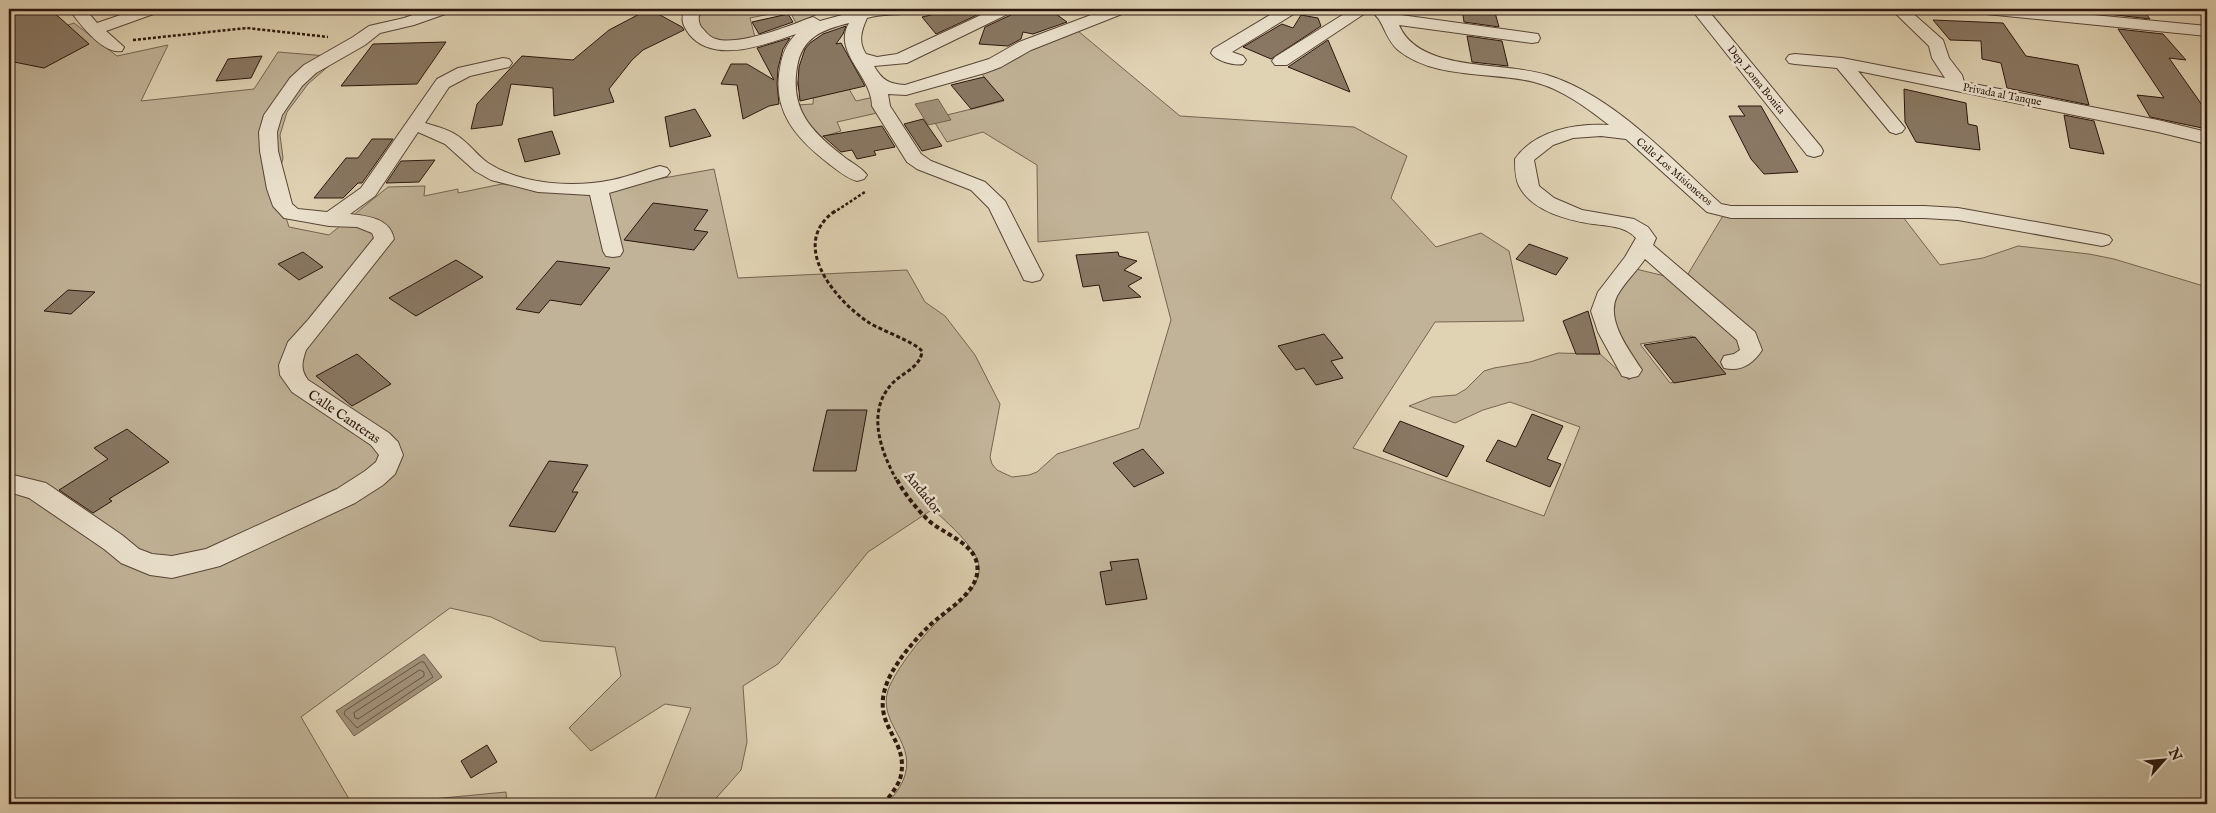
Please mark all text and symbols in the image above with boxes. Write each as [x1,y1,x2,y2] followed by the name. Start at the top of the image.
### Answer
[1724,43,1788,117] street label: Dep. Loma Bonita
[1961,80,2043,110] street label: Privada al Tanque
[1633,135,1715,209] street label: Calle Los Misioneros
[304,386,384,448] street label: Calle Canteras
[899,467,946,518] street label: Andador
[2138,736,2188,786] north arrow
[2163,744,2185,764] text: N

